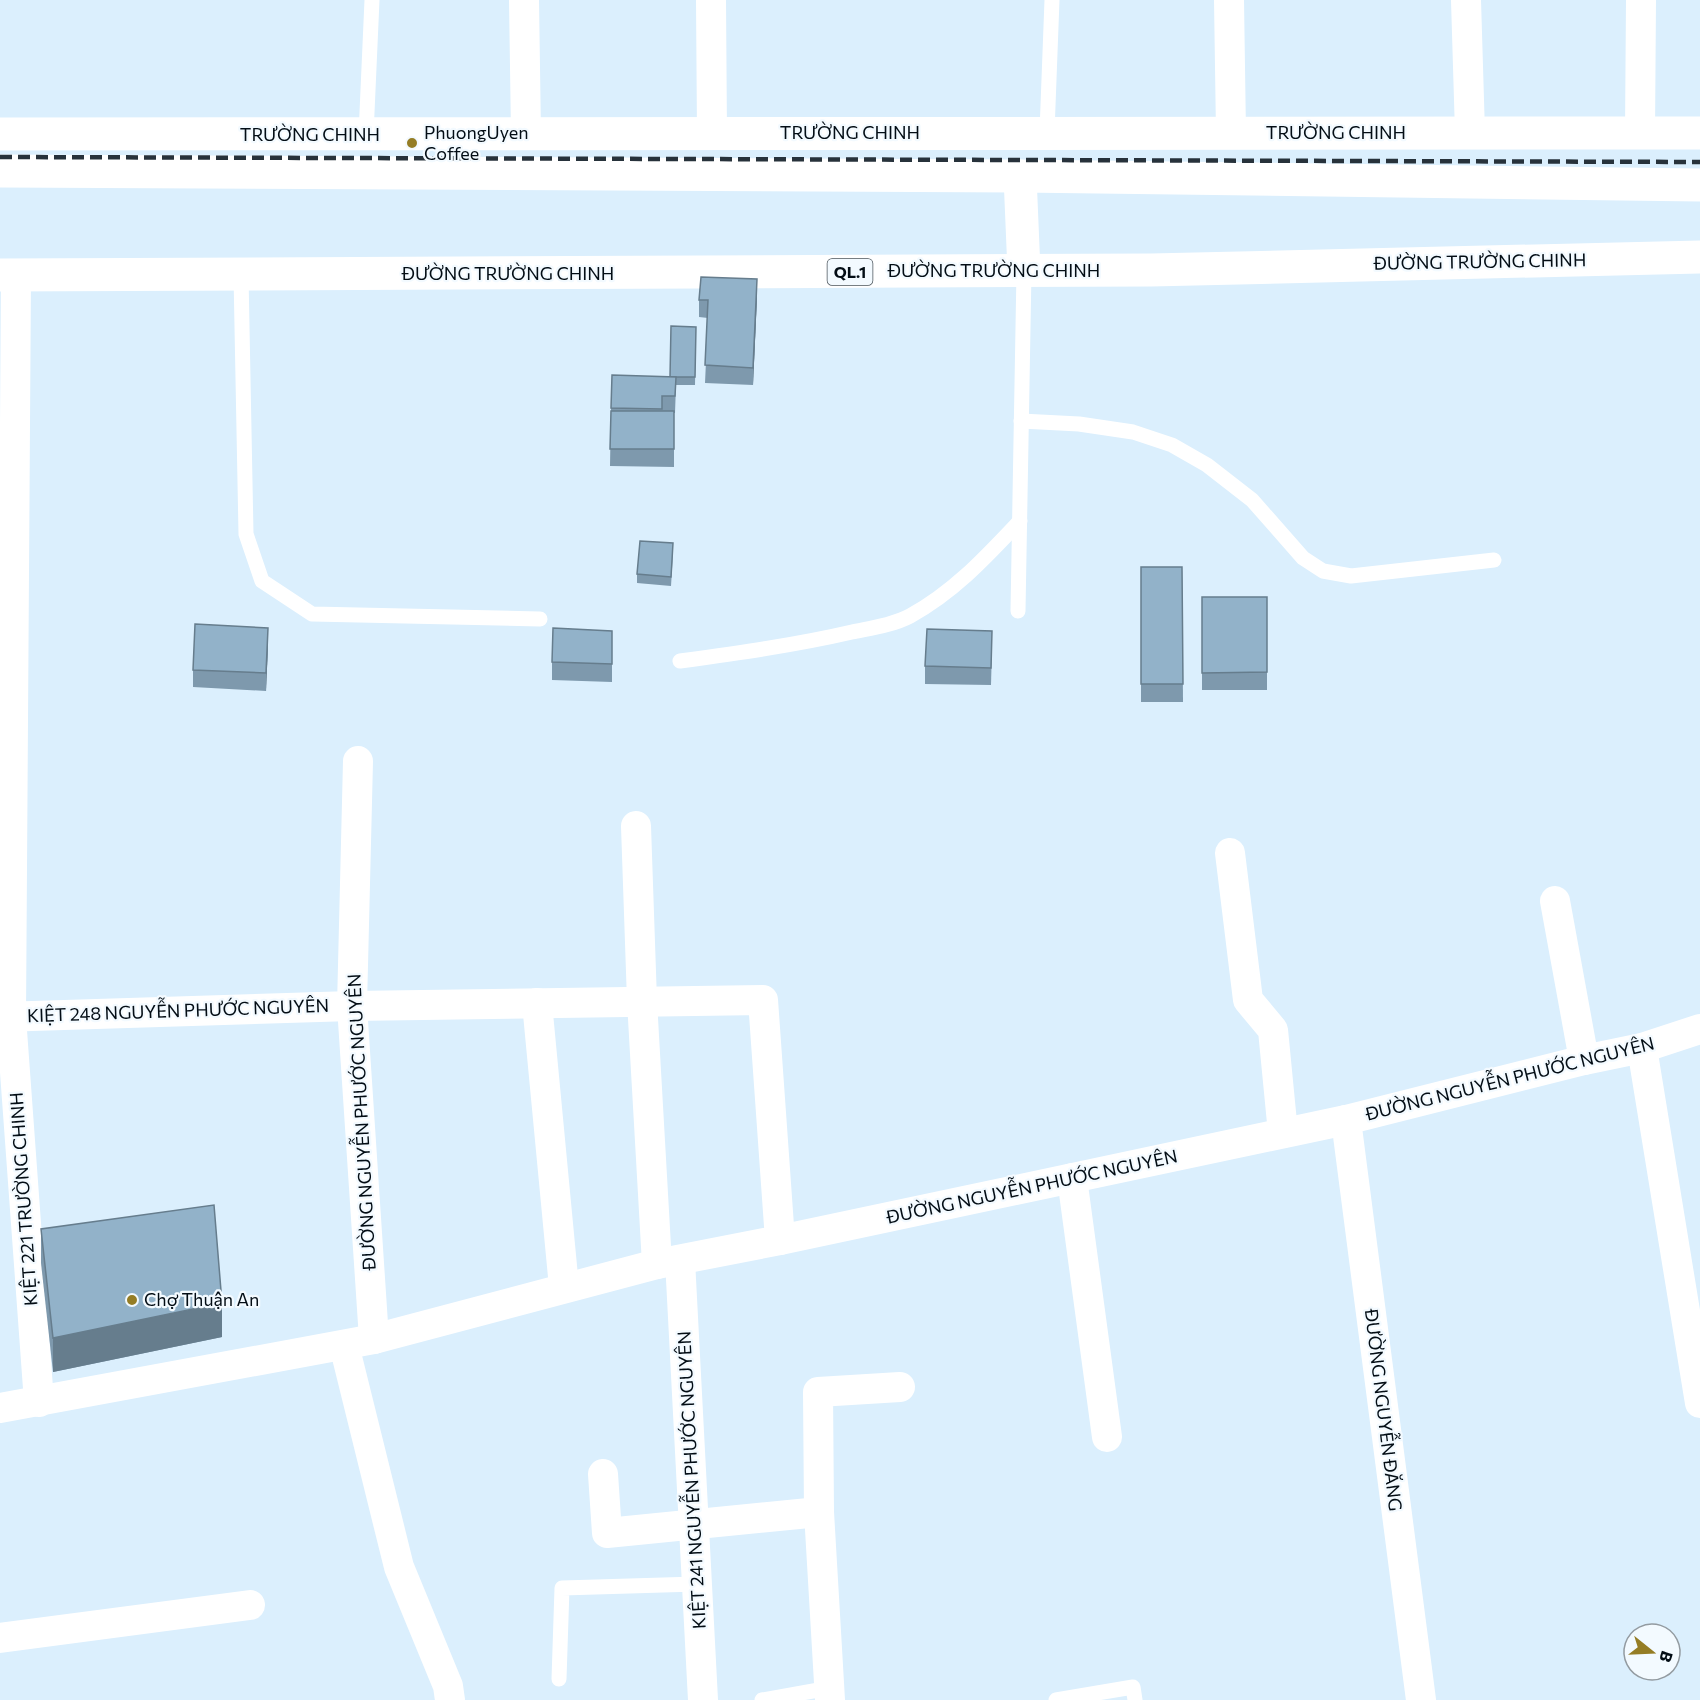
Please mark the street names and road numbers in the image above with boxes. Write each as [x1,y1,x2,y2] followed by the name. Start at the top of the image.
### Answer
[780,121,920,143] street label: TRƯỜNG CHINH
[1266,121,1406,143] street label: TRƯỜNG CHINH
[240,123,380,145] street label: TRƯỜNG CHINH
[1372,248,1586,274] street label: ĐƯỜNG TRƯỜNG CHINH
[828,259,872,285] road number: QL.1
[887,259,1100,281] street label: ĐƯỜNG TRƯỜNG CHINH
[401,262,614,284] street label: ĐƯỜNG TRƯỜNG CHINH
[340,973,380,1272] street label: ĐƯỜNG NGUYỄN PHƯỚC NGUYÊN
[27,992,329,1026] street label: KIỆT 248 NGUYỄN PHƯỚC NGUYÊN
[1362,1030,1656,1125] street label: ĐƯỜNG NGUYỄN PHƯỚC NGUYÊN
[5,1091,41,1307] street label: KIỆT 221 TRƯỜNG CHINH
[883,1142,1179,1228] street label: ĐƯỜNG NGUYỄN PHƯỚC NGUYÊN
[1361,1306,1409,1512] street label: ĐƯỜNG NGUYỄN ĐĂNG
[670,1330,710,1630] street label: KIỆT 241 NGUYỄN PHƯỚC NGUYÊN

